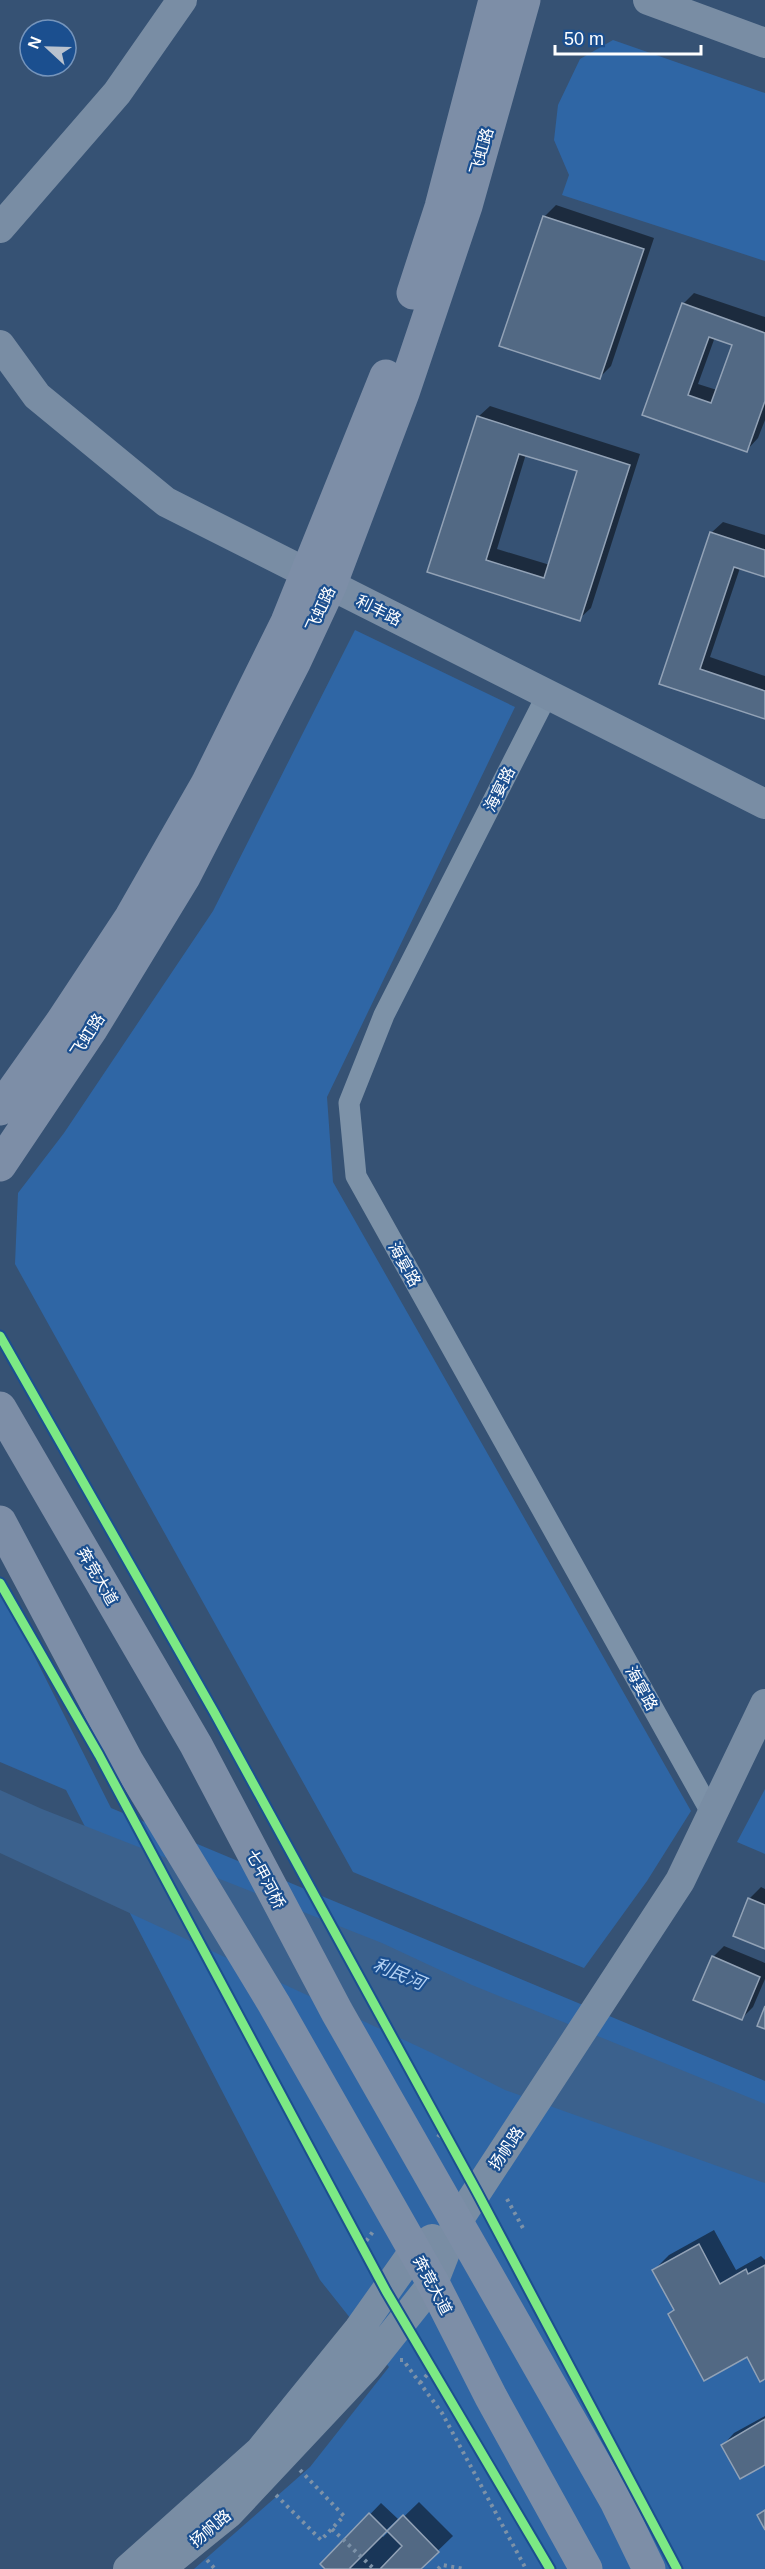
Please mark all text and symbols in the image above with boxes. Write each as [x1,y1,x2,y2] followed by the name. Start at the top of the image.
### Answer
[18,18,78,78] north arrow
[555,18,700,56] scale bar
[564,29,604,49] text: 50 m
[25,34,45,51] text: N
[467,126,496,177] street label: 飞虹路
[303,584,338,635] street label: 飞虹路
[353,592,404,629] street label: 利丰路
[481,764,518,814] street label: 海宴路
[67,1011,108,1060] street label: 飞虹路
[385,1239,424,1289] street label: 海宴路
[74,1544,121,1608] street label: 奔竞大道
[622,1663,661,1713] street label: 海宴路
[243,1847,288,1911] street label: 七甲河桥
[370,1954,431,1995] water label: 利民河
[486,2124,527,2173] street label: 扬帆路
[410,2253,455,2317] street label: 奔竞大道
[186,2506,234,2550] street label: 扬帆路

